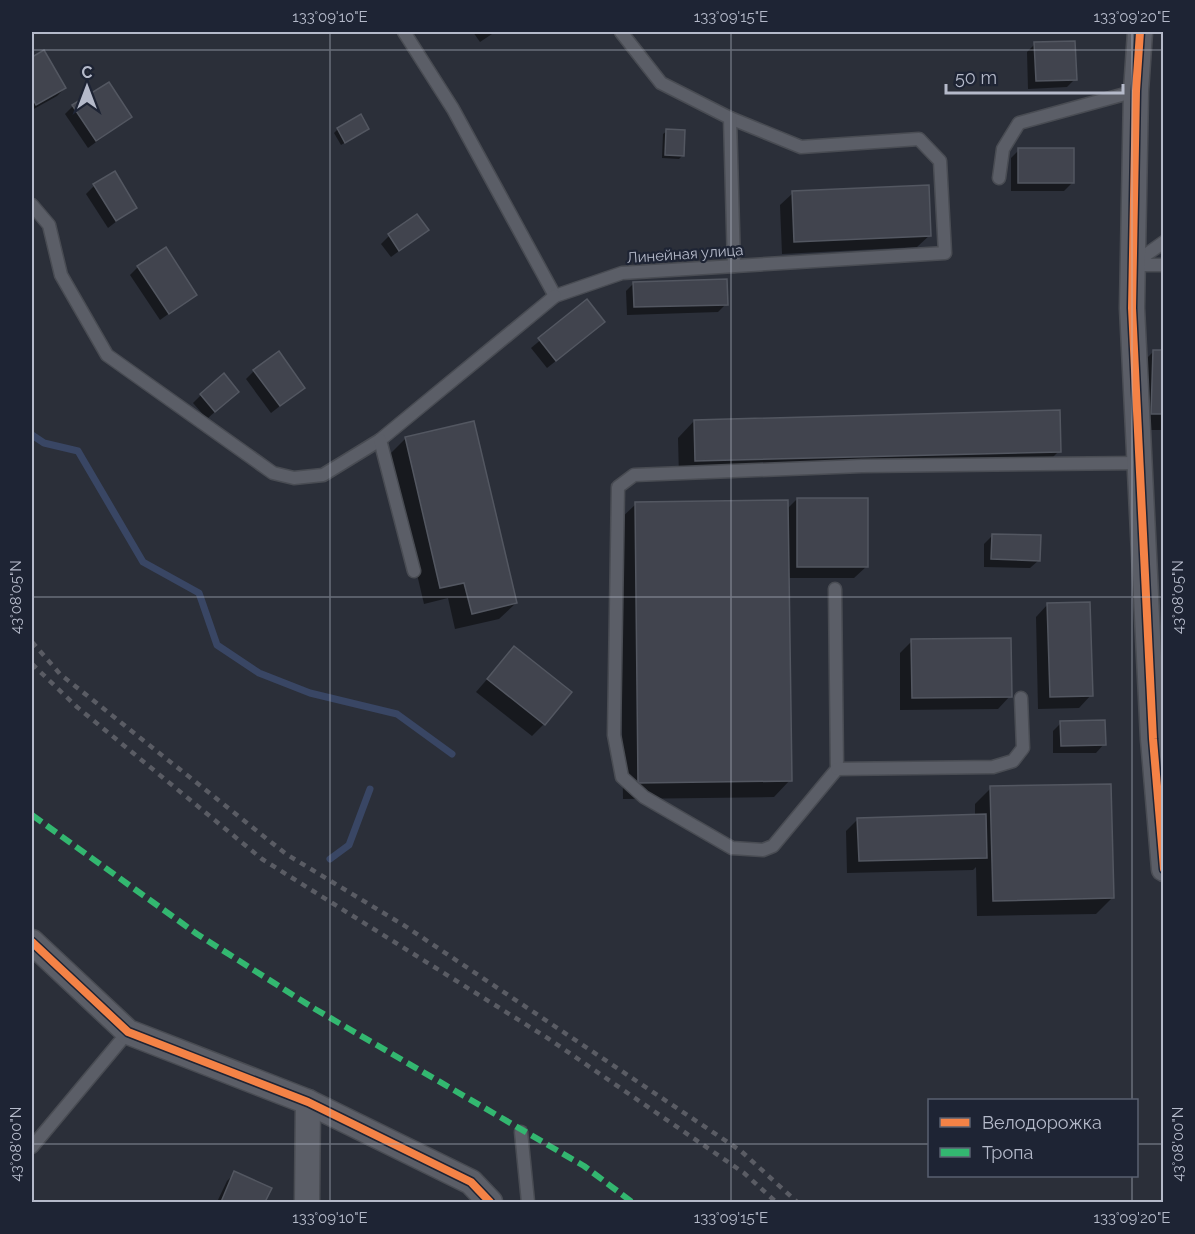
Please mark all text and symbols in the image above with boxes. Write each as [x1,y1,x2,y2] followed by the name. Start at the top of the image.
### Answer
[292,8,368,26] text: 133°09'10"E
[694,8,768,26] text: 133°09'15"E
[1094,8,1170,26] text: 133°09'20"E
[57,57,117,117] north arrow
[946,57,1123,95] scale bar
[82,63,93,82] text: С
[955,67,997,88] text: 50 m
[626,241,744,267] street label: Линейная улица
[7,560,25,634] text: 43°08'05"N
[1169,560,1187,634] text: 43°08'05"N
[928,1099,1138,1177] legend
[7,1107,25,1181] text: 43°08'00"N
[1169,1107,1187,1181] text: 43°08'00"N
[982,1112,1102,1133] text: Велодорожка
[982,1142,1033,1163] text: Тропа
[292,1209,368,1227] text: 133°09'10"E
[694,1209,768,1227] text: 133°09'15"E
[1094,1209,1170,1227] text: 133°09'20"E

